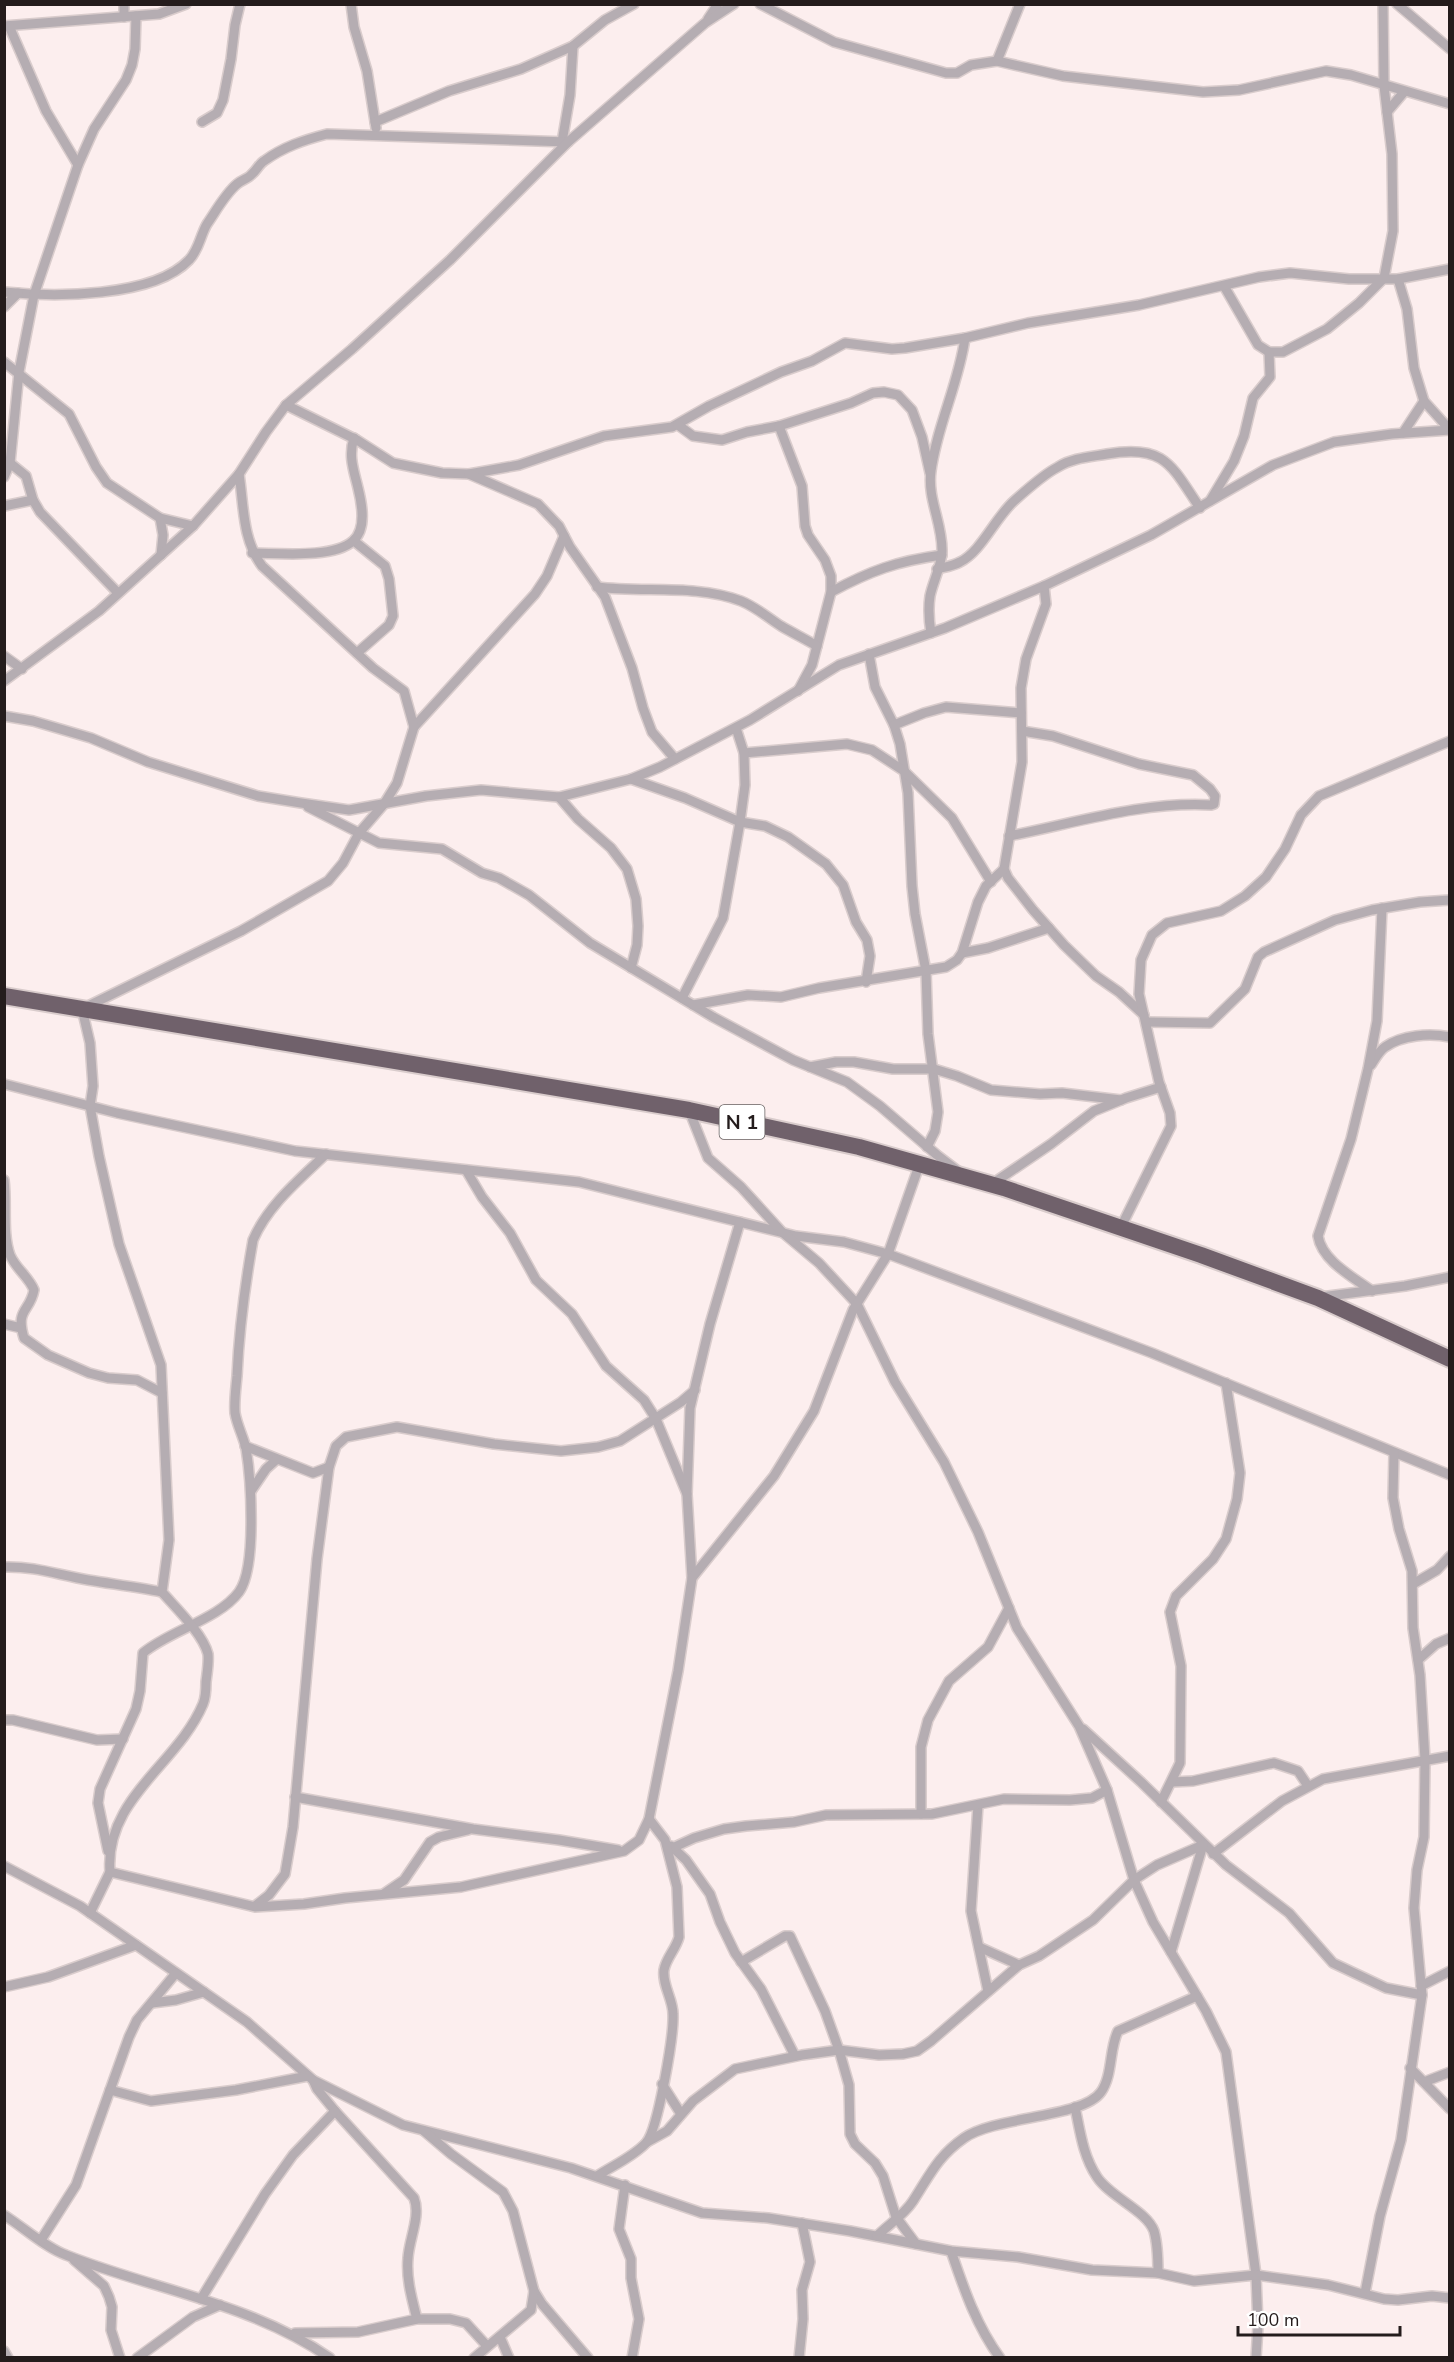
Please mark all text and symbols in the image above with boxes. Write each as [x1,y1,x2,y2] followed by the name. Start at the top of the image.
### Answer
[720,1105,764,1139] road number: N 1
[1238,2299,1400,2337] scale bar
[1247,2308,1299,2332] text: 100 m

